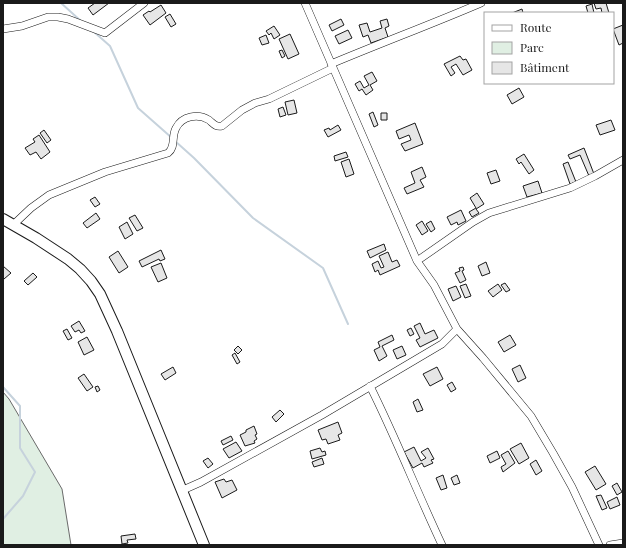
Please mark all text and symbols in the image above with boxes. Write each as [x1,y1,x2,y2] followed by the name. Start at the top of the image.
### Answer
[484,12,614,84] legend
[520,19,552,35] text: Route
[520,39,544,55] text: Parc
[520,59,570,75] text: Bâtiment

